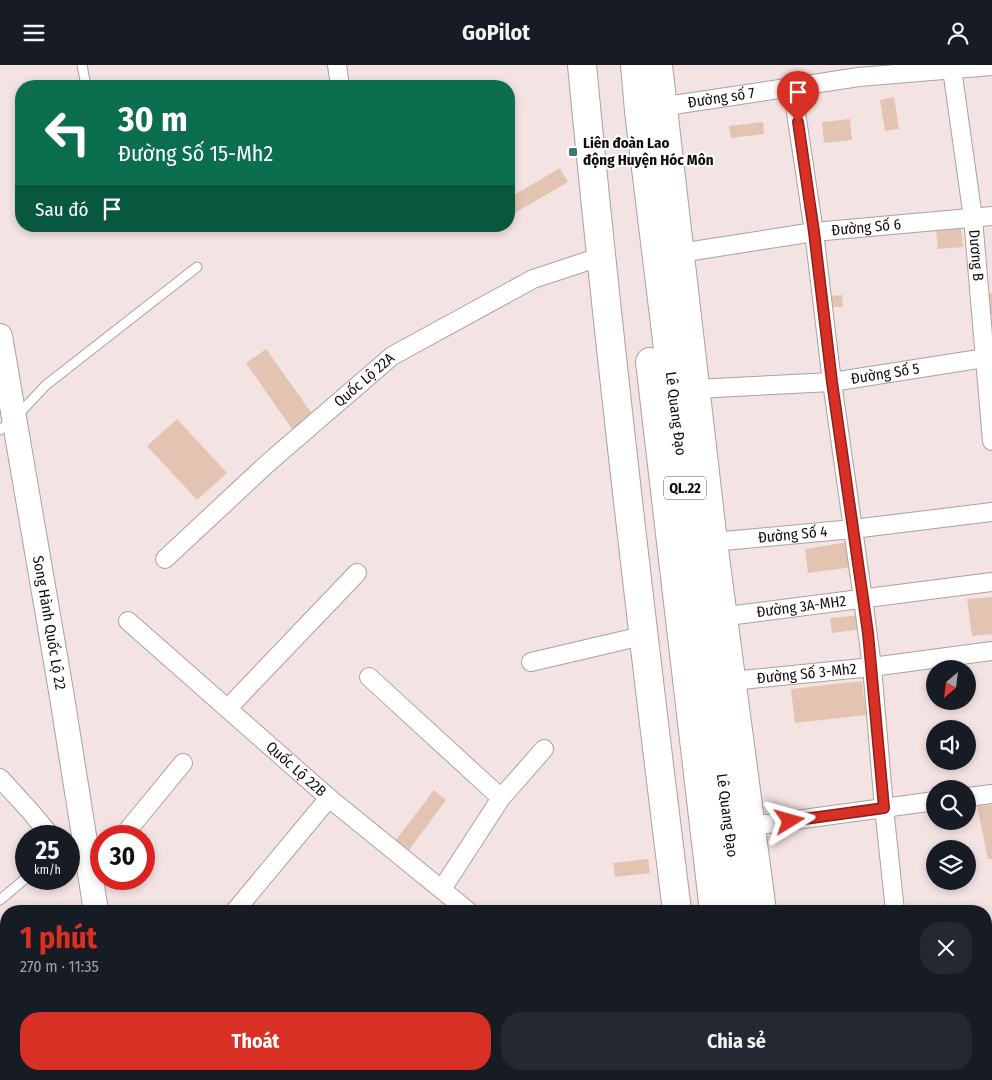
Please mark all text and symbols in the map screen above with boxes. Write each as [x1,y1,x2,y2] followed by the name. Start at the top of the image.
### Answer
[20,19,48,47] icon: menu
[462,19,530,46] text: GoPilot
[944,19,972,47] icon: person
[777,71,819,122] pin
[784,78,812,106] icon: arrive
[687,84,756,112] street label: Đường số 7
[118,98,188,140] text: 30 m
[35,100,100,165] icon: left
[583,134,714,169] place label: Liên đoàn Lao động Huyện Hóc Môn
[118,140,273,167] text: Đường Số 15-Mh2
[567,146,579,158] marker: Liên đoàn Lao động Huyện Hóc Môn
[98,195,126,223] icon: arrive
[35,198,88,221] text: Sau đó
[831,215,902,239] street label: Đường Số 6
[965,229,987,282] street label: Dương B
[330,349,398,411] street label: Quốc Lộ 22A
[850,359,921,388] street label: Đường Số 5
[662,371,690,457] street label: Lê Quang Đạo
[664,477,706,499] road number: QL.22
[757,522,828,547] street label: Đường Số 4
[29,554,70,692] street label: Song Hành Quốc Lộ 22
[755,592,847,621] street label: Đường 3A-MH2
[756,660,858,687] street label: Đường Số 3-Mh2
[926,660,976,710] north arrow
[926,660,976,890] map controls
[926,720,976,770] button: sound
[262,738,330,800] street label: Quốc Lộ 22B
[713,772,742,858] street label: Lê Quang Đạo
[926,780,976,830] button: search
[763,794,815,846] position arrow
[90,825,155,890] speed limit sign: 30
[36,836,59,866] text: 25
[926,840,976,890] button: layers
[34,863,61,877] text: km/h
[20,920,97,956] text: 1 phút
[920,922,972,974] button: close
[20,957,99,976] text: 270 m · 11:35
[20,1012,491,1070] button: Thoát
[501,1012,972,1070] button: Chia sẻ

